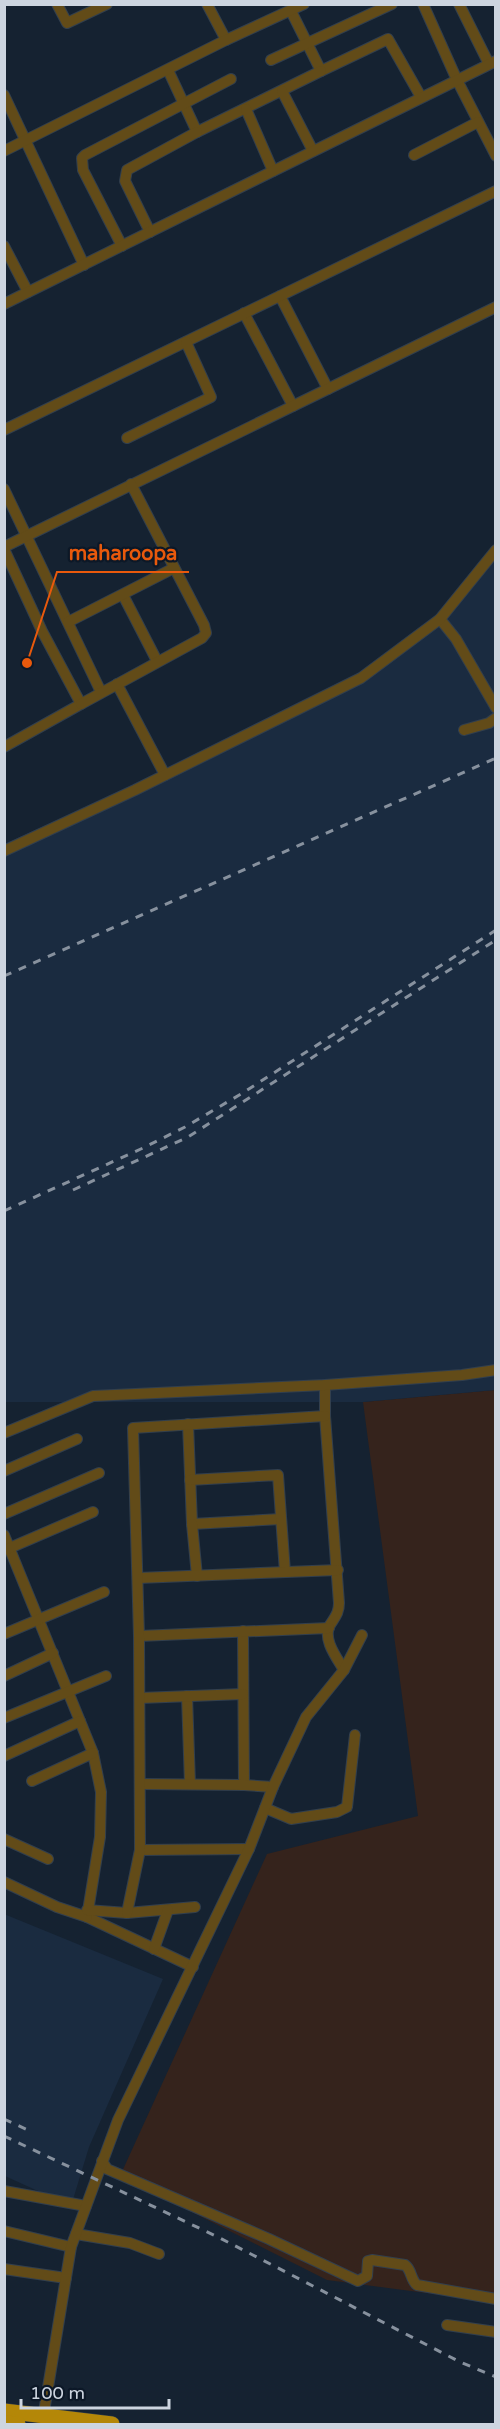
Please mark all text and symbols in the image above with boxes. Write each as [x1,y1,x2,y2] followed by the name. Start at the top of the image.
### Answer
[57,534,189,572] callout: maharoopa
[69,542,177,566] text: maharoopa
[21,2372,170,2410] scale bar
[30,2382,85,2404] text: 100 m

